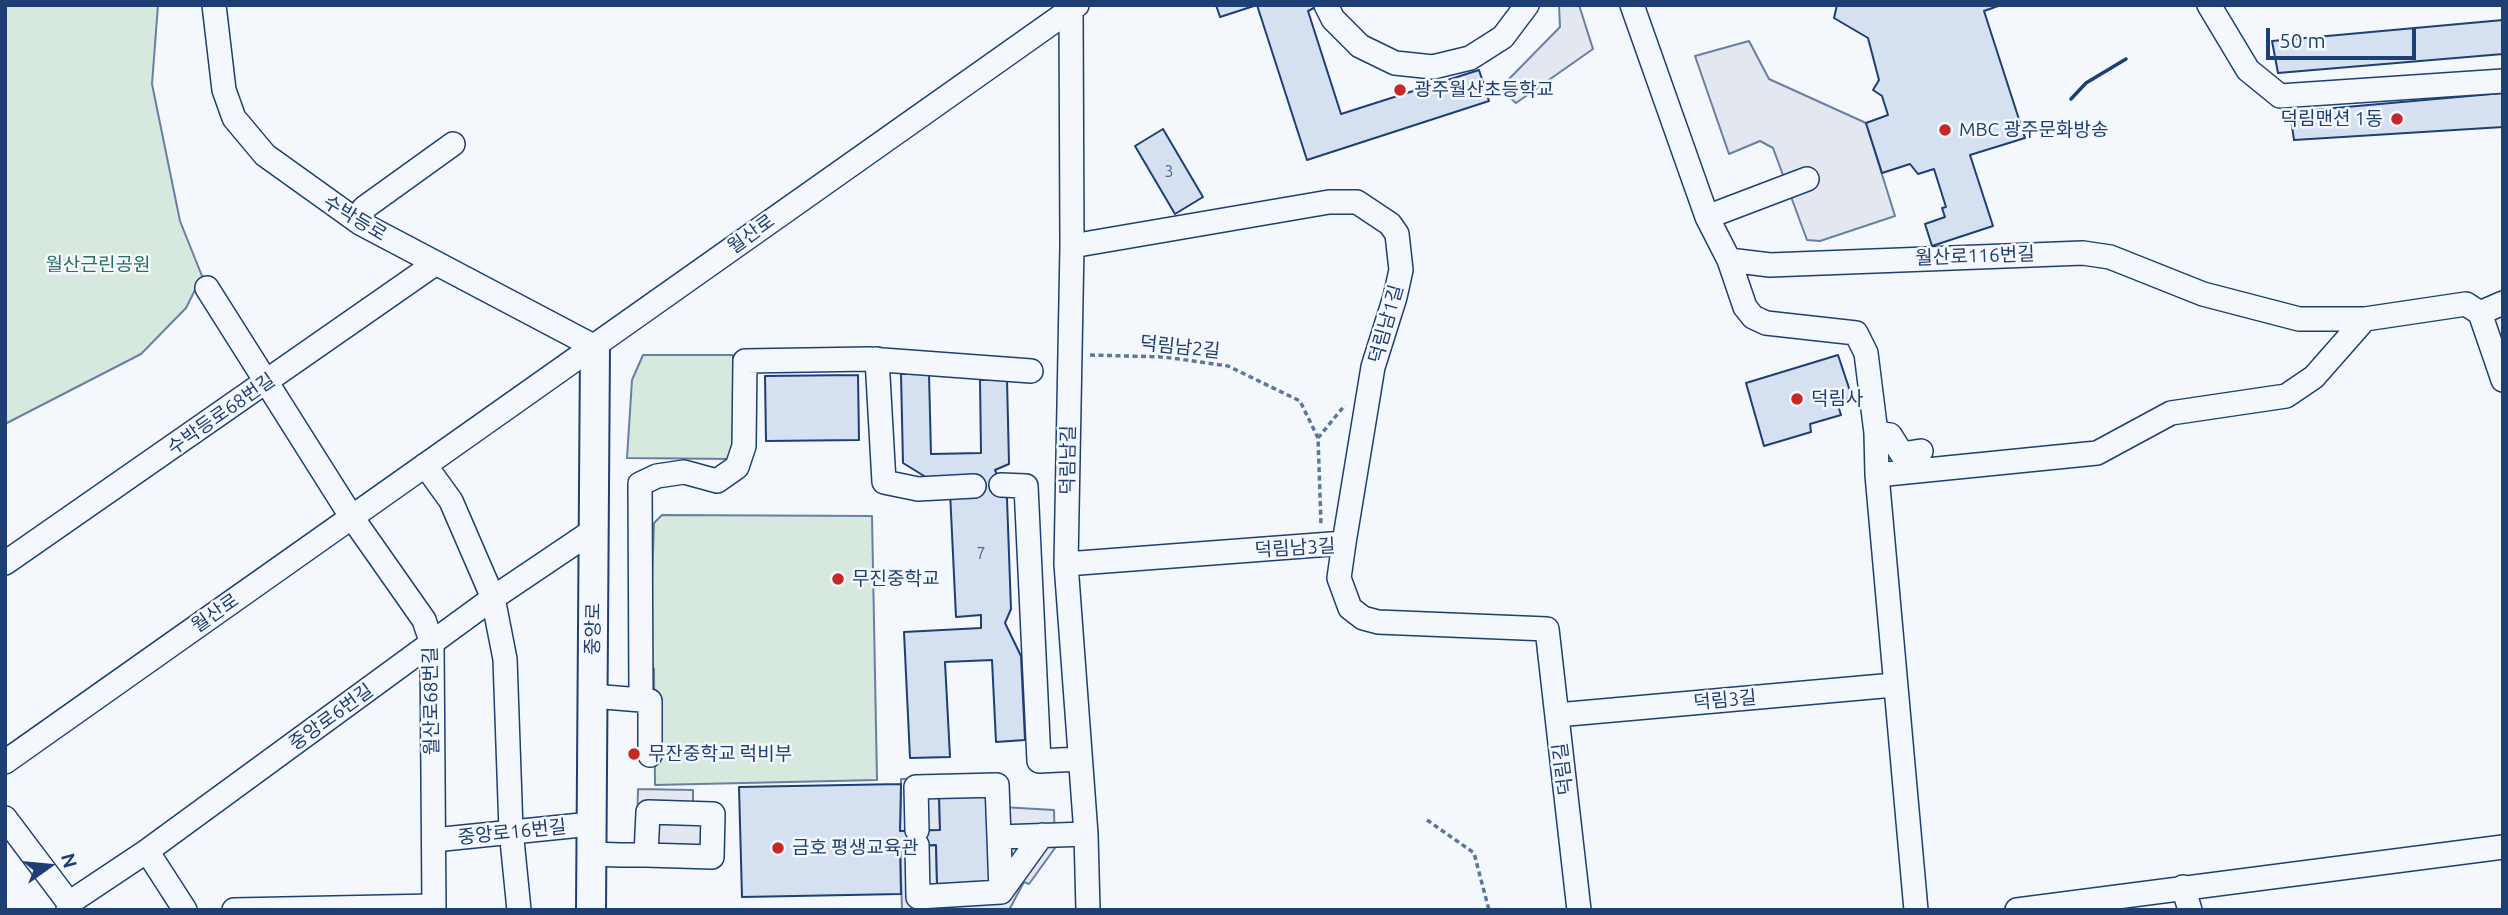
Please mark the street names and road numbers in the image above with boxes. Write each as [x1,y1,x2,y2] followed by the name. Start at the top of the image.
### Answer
[319,190,391,246] street label: 수박등로
[723,209,779,259] street label: 월산로
[1915,243,2035,269] street label: 월산로116번길
[1364,282,1408,366] street label: 덕림남1길
[1139,331,1221,363] street label: 덕림남2길
[163,368,279,460] street label: 수박등로68번길
[1056,425,1080,495] street label: 덕림남길
[1254,535,1336,561] street label: 덕림남3길
[187,589,243,637] street label: 월산로
[581,603,605,655] street label: 중앙로
[419,646,443,756] street label: 월산로68번길
[285,679,377,755] street label: 중앙로6번길
[1693,686,1757,714] street label: 덕림3길
[1548,742,1578,796] street label: 덕림길
[457,815,567,849] street label: 중앙로16번길

